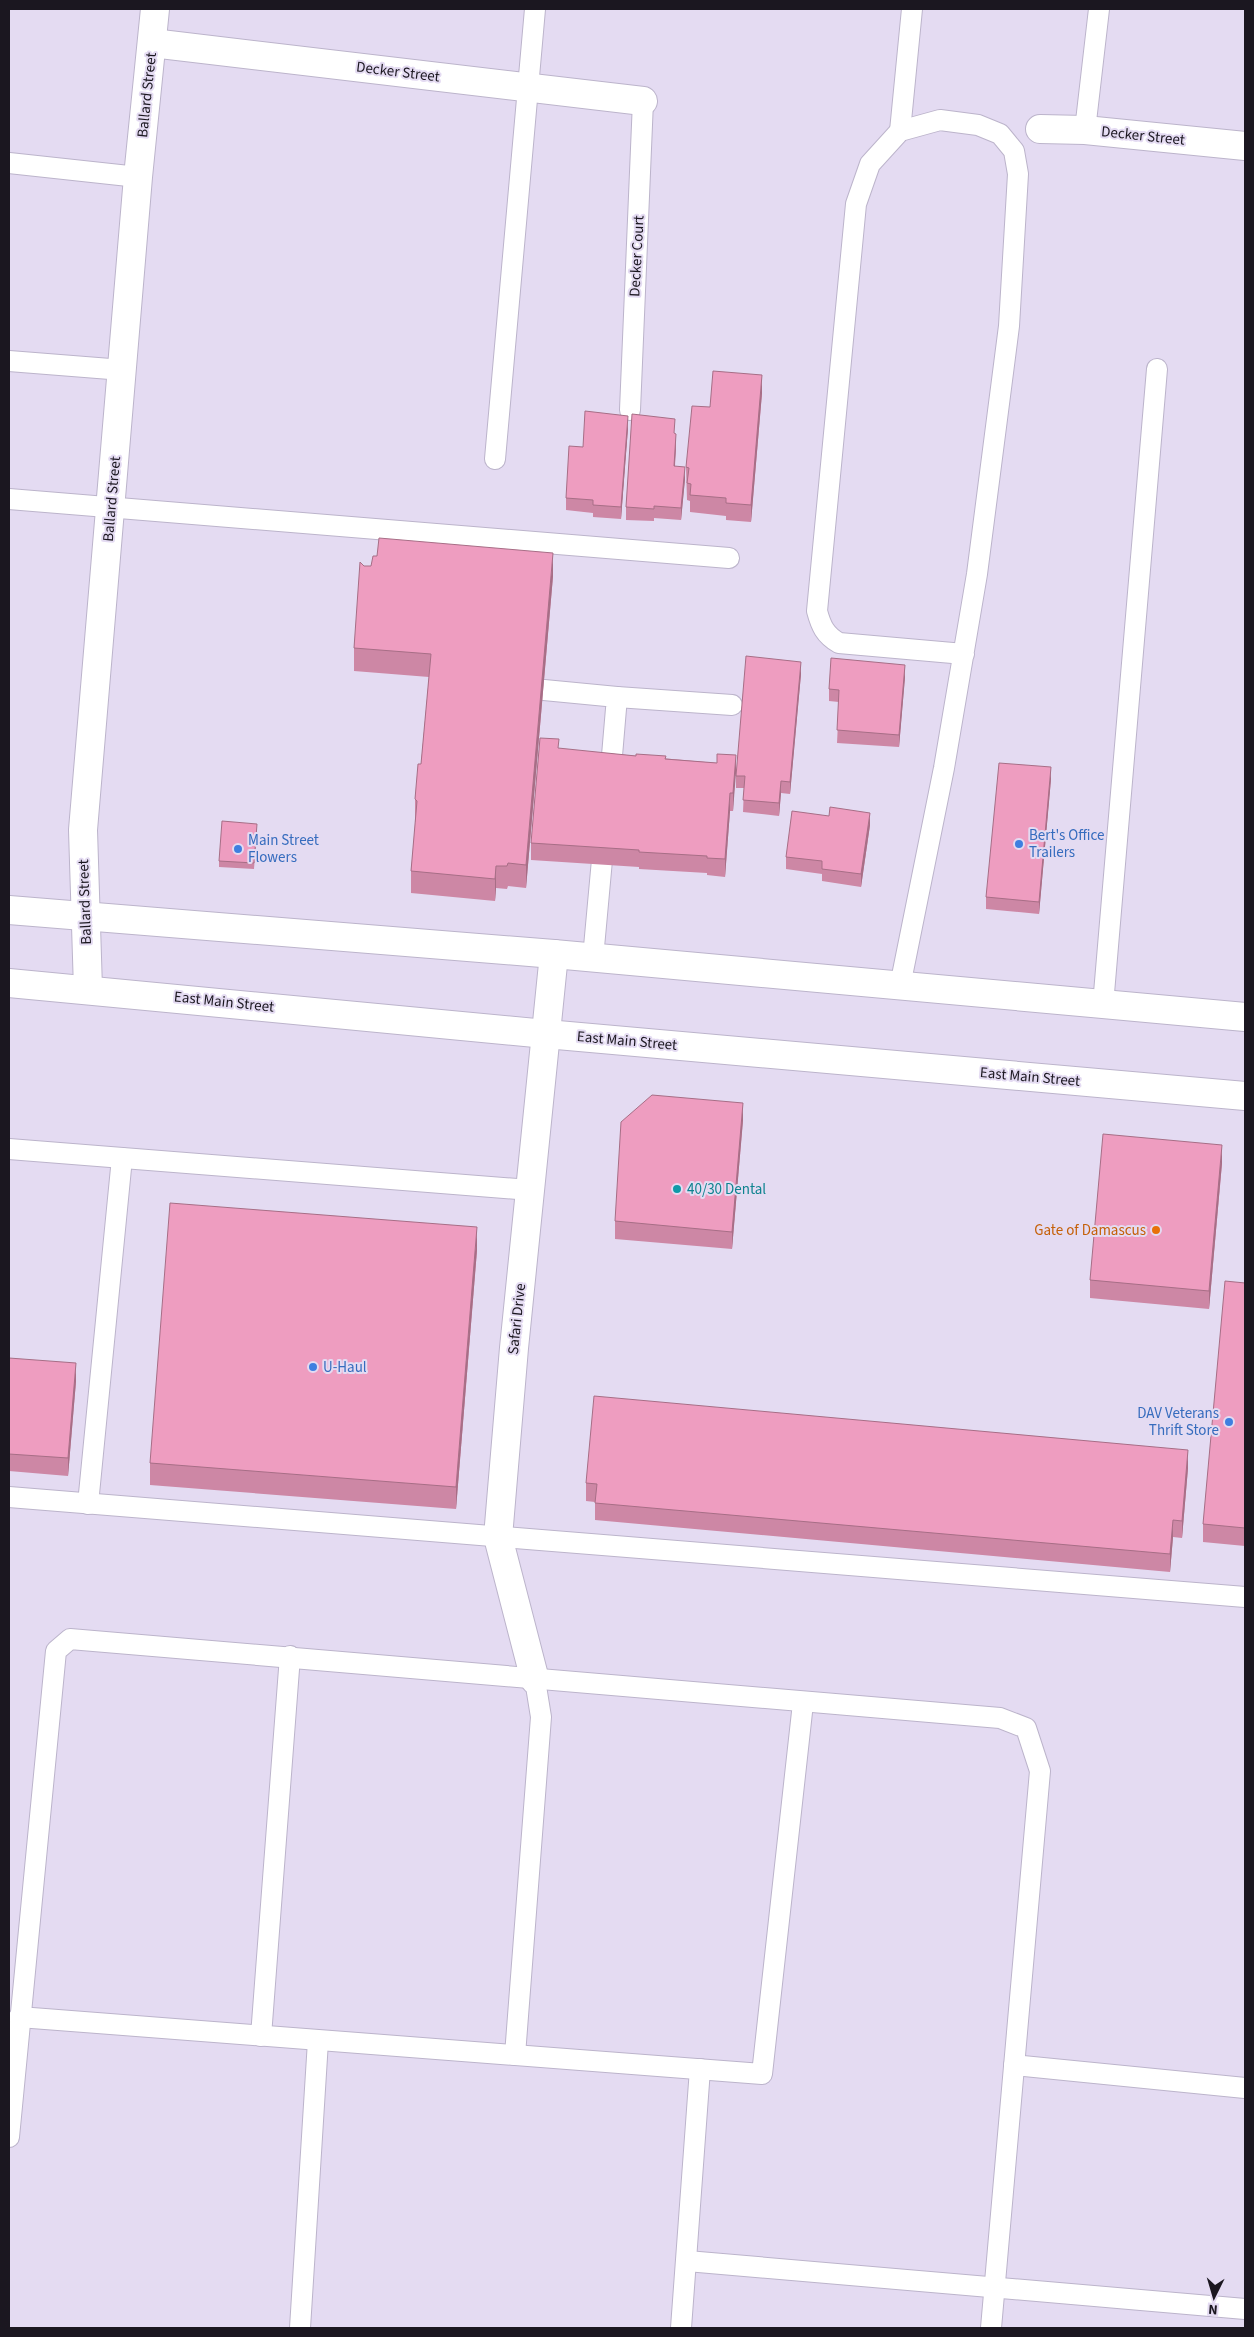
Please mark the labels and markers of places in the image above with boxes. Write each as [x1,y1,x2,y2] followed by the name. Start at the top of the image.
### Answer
[1029,825,1105,863] place label: Bert's Office Trailers
[248,830,319,868] place label: Main Street Flowers
[1013,838,1025,850] marker: Bert's Office Trailers
[232,843,244,855] marker: Main Street Flowers
[687,1179,766,1200] place label: 40/30 Dental
[671,1183,683,1195] marker: 40/30 Dental
[1034,1220,1146,1241] place label: Gate of Damascus
[1150,1224,1162,1236] marker: Gate of Damascus
[323,1357,367,1378] place label: U-Haul
[307,1361,319,1373] marker: U-Haul
[1137,1403,1219,1441] place label: DAV Veterans Thrift Store
[1223,1416,1235,1428] marker: DAV Veterans Thrift Store

